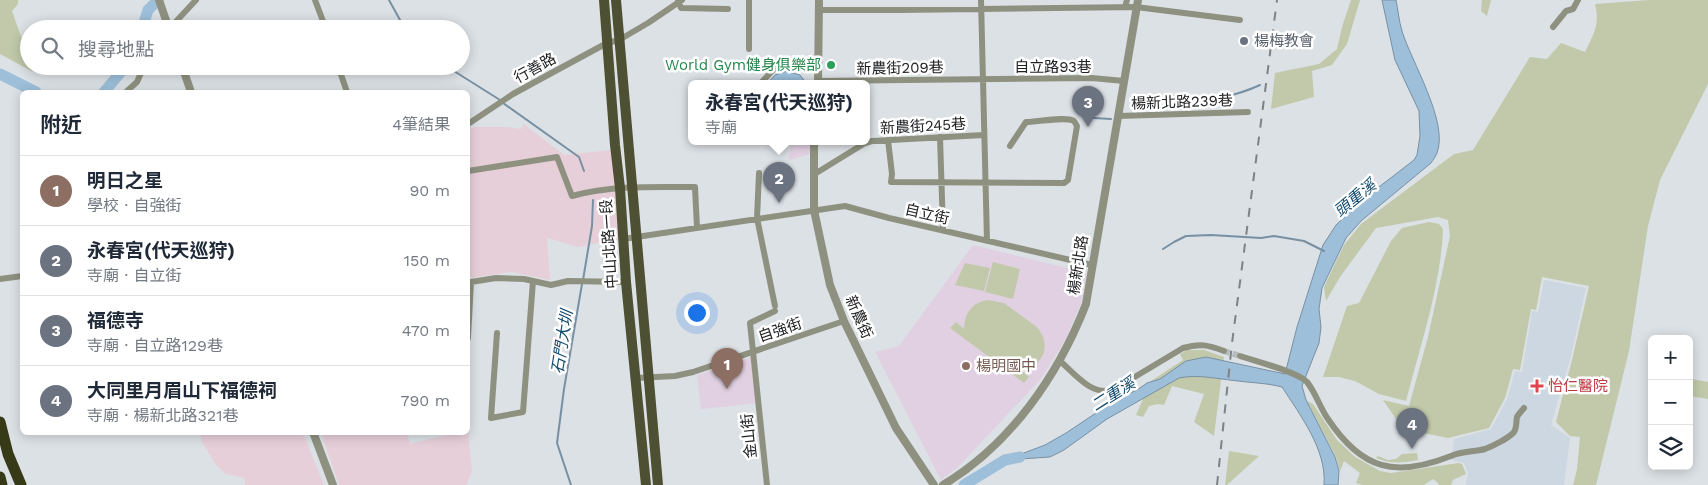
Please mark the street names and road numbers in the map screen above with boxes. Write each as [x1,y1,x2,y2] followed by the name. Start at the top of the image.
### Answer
[511,49,559,87] street label: 行善路
[856,58,944,78] street label: 新農街209巷
[1014,58,1092,76] street label: 自立路93巷
[1131,91,1233,113] street label: 楊新北路239巷
[879,115,967,137] street label: 新農街245巷
[597,198,621,290] street label: 中山北路一段
[903,200,951,228] street label: 自立街
[1064,234,1092,296] street label: 楊新北路
[842,293,876,341] street label: 新農街
[756,314,804,346] street label: 自強街
[738,413,760,459] street label: 金山街

